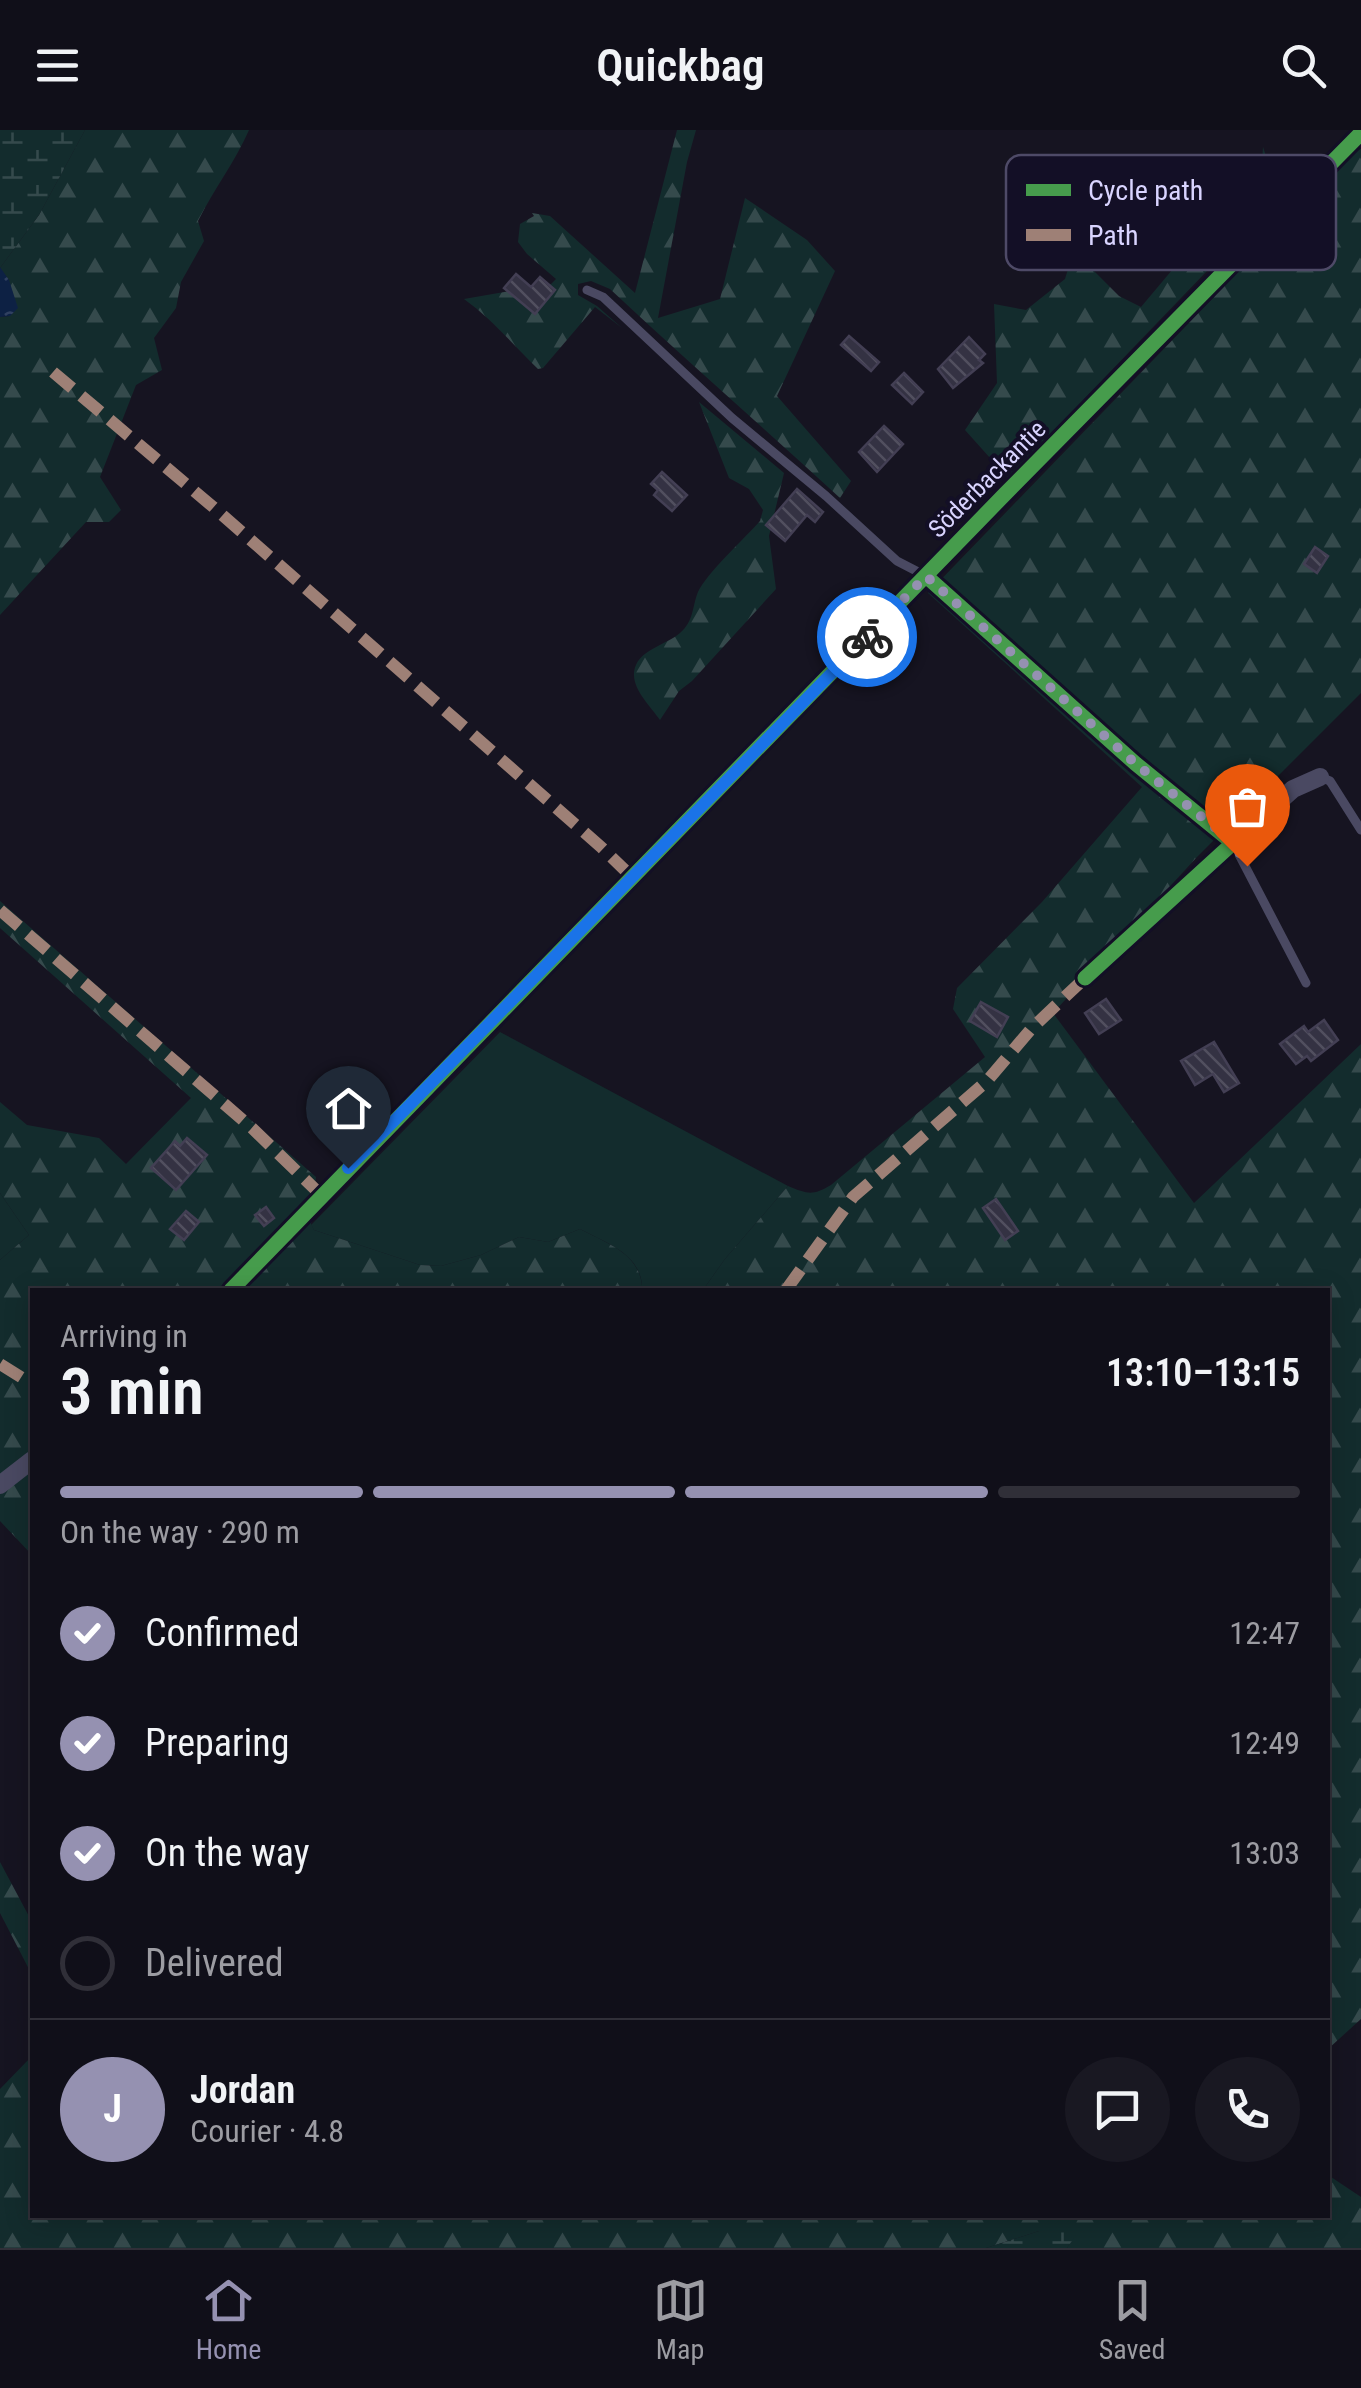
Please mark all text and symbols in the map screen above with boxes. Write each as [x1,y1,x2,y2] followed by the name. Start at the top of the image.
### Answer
[30,38,85,93] icon: menu
[1276,38,1331,93] icon: search
[596,39,765,92] text: Quickbag
[1006,155,1336,270] legend
[1088,174,1203,207] text: Cycle path
[1088,219,1139,252] text: Path
[923,415,1051,543] street label: Söderbackantie
[817,587,917,687] courier
[840,610,895,665] icon: bike
[1205,764,1290,867] pin
[1220,779,1275,834] icon: bag
[306,1066,391,1169] pin
[321,1081,376,1136] icon: home
[60,1317,188,1355] text: Arriving in
[1106,1351,1300,1395] text: 13:10–13:15
[60,1354,204,1430] text: 3 min
[60,1513,300,1551] text: On the way · 290 m
[60,1606,115,1661] icon: check
[145,1611,300,1655] text: Confirmed
[1229,1614,1300,1652] text: 12:47
[60,1716,115,1771] icon: check
[145,1721,290,1765] text: Preparing
[1229,1724,1300,1762] text: 12:49
[60,1826,115,1881] icon: check
[145,1831,310,1875] text: On the way
[1229,1834,1300,1872] text: 13:03
[145,1941,284,1985] text: Delivered
[1065,2057,1170,2162] button: chat
[1195,2057,1300,2162] button: phone
[190,2068,295,2112] text: Jordan
[103,2087,122,2131] text: J
[190,2112,344,2150] text: Courier · 4.8
[196,2273,261,2366] tab: Home
[653,2273,708,2366] tab: Map
[1099,2273,1165,2366] tab: Saved

